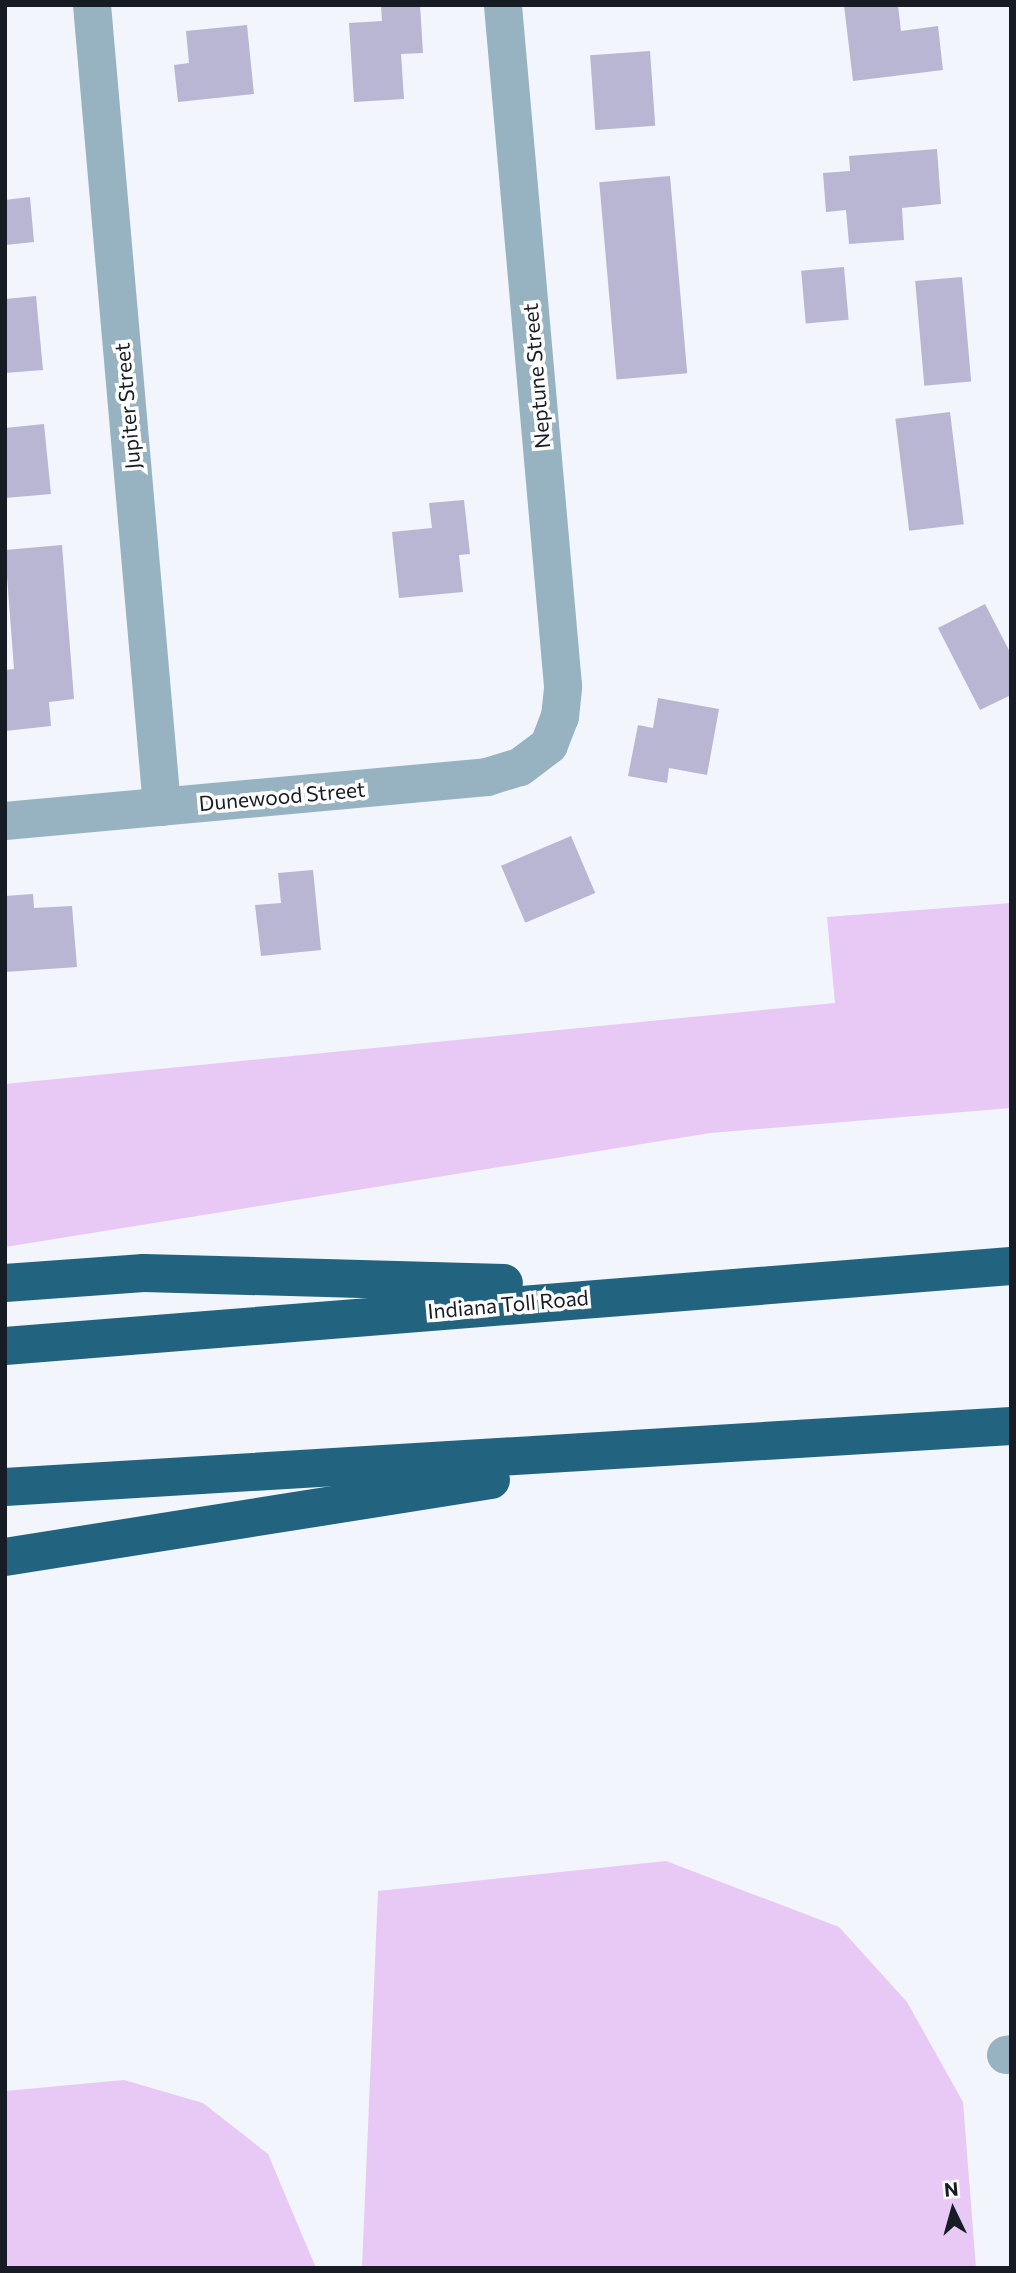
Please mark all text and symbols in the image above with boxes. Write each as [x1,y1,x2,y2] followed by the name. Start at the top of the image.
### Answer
[517,302,555,450] street label: Neptune Street
[109,342,145,470] street label: Jupiter Street
[198,776,366,816] street label: Dunewood Street
[426,1284,590,1324] street label: Indiana Toll Road
[918,2175,988,2245] north arrow
[943,2177,959,2201] text: N

